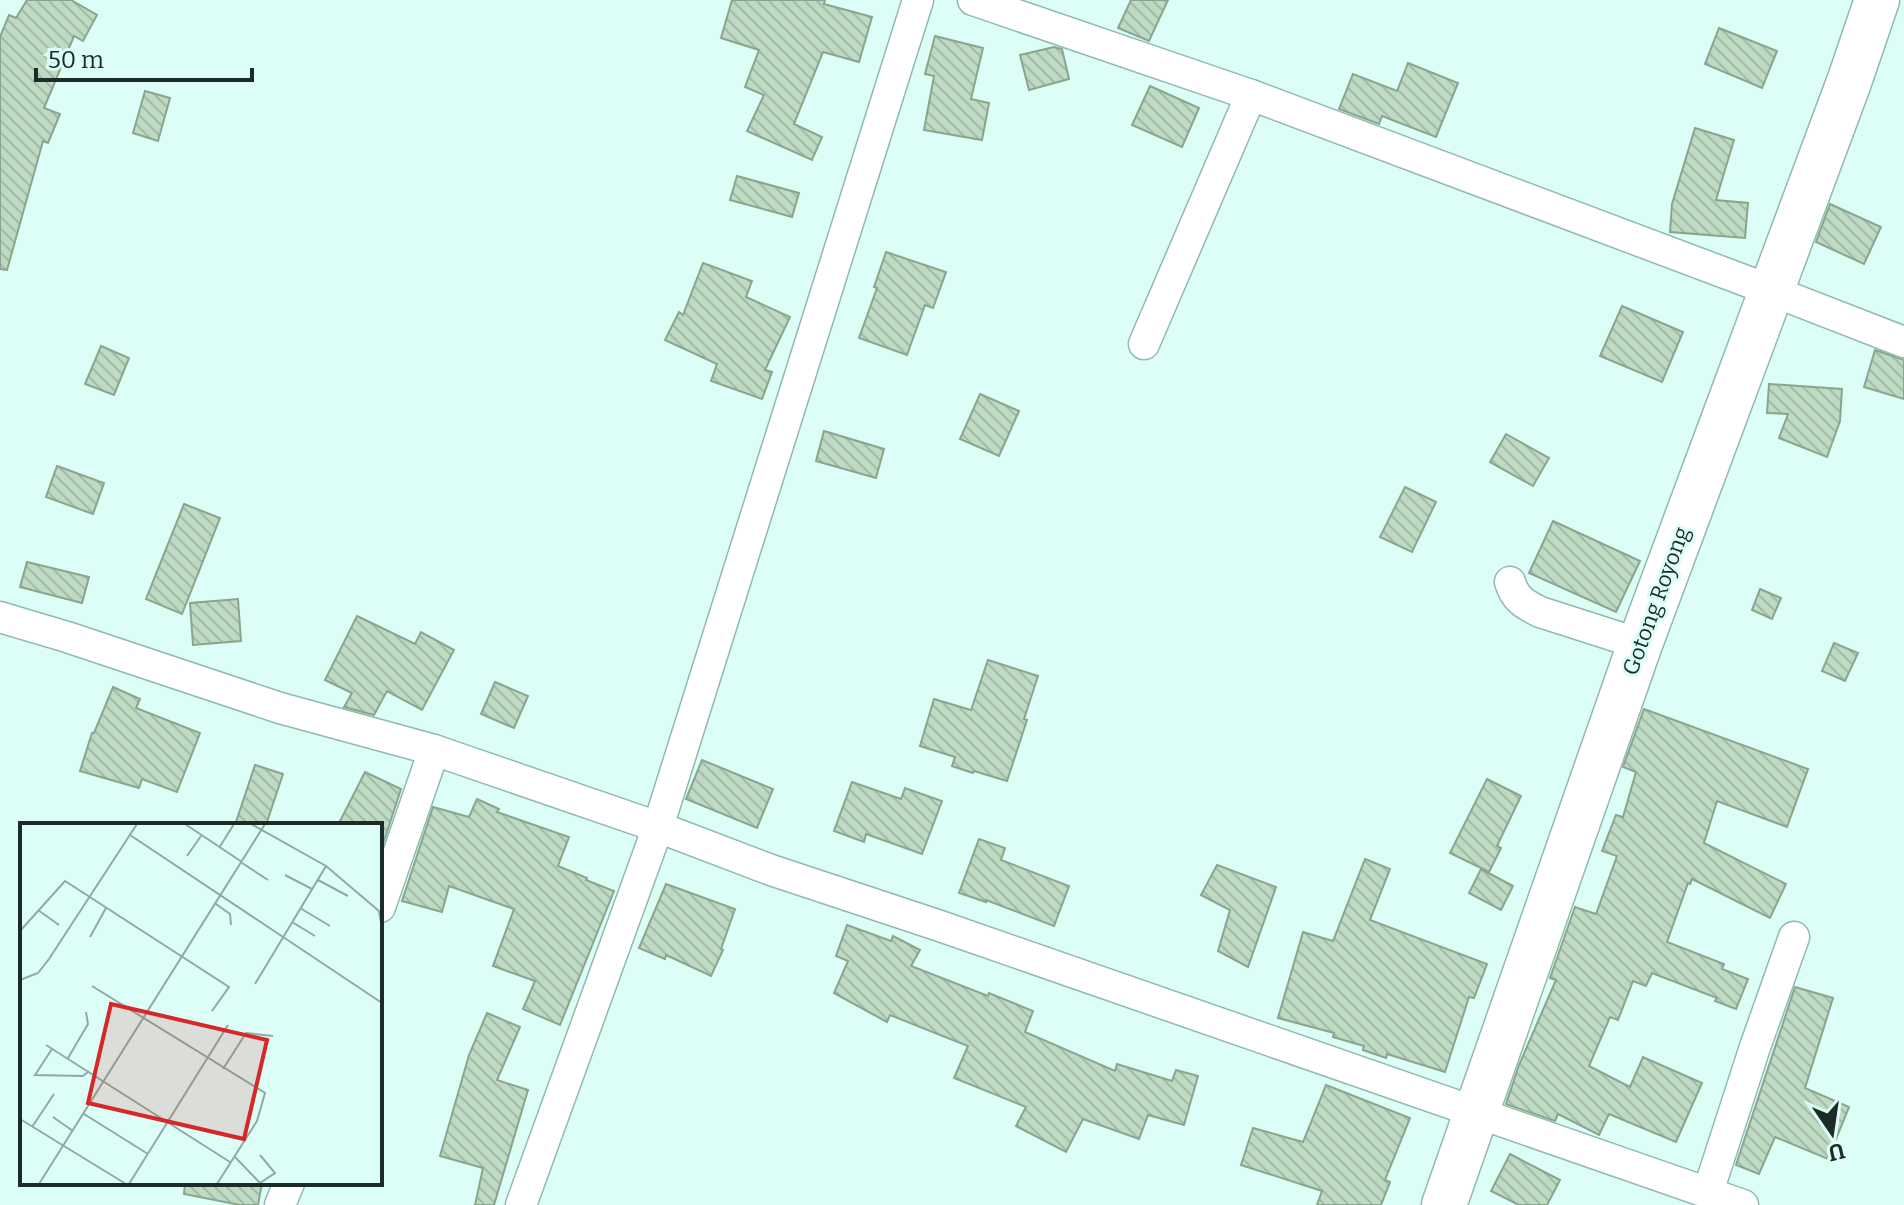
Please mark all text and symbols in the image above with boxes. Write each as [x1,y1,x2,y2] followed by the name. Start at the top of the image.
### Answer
[36,32,252,82] scale bar
[48,46,104,74] text: 50 m
[1617,523,1695,679] street label: Gotong Royong
[20,823,382,1185] inset map
[1792,1093,1872,1173] north arrow
[1825,1137,1847,1167] text: U

